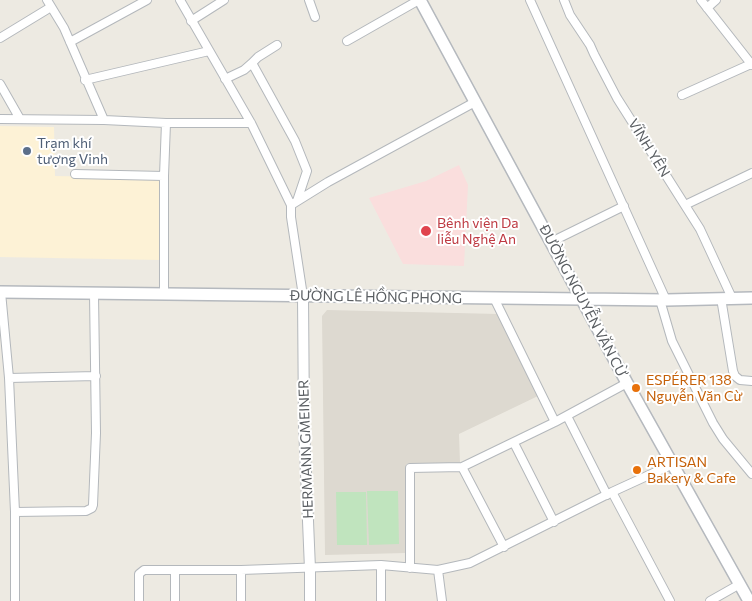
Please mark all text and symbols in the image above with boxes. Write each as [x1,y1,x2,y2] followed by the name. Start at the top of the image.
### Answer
[625,116,673,180] street label: VĨNH YÊN
[37,135,108,168] place label: Trạm khí tượng Vinh
[21,145,33,157] marker: Trạm khí tượng Vinh
[437,215,519,248] place label: Bệnh viện Da liễu Nghệ An
[536,222,630,380] street label: ĐƯỜNG NGUYỄN VĂN CỪ
[419,224,433,238] marker: Bệnh viện Da liễu Nghệ An
[290,287,462,307] street label: ĐƯỜNG LÊ HỒNG PHONG
[646,372,742,404] place label: ESPÉRER 138 Nguyễn Văn Cừ
[295,379,317,519] street label: HERMANN GMEINER
[630,382,642,394] marker: ESPÉRER 138 Nguyễn Văn Cừ
[647,454,736,487] place label: ARTISAN Bakery & Cafe
[631,464,643,476] marker: ARTISAN Bakery & Cafe

